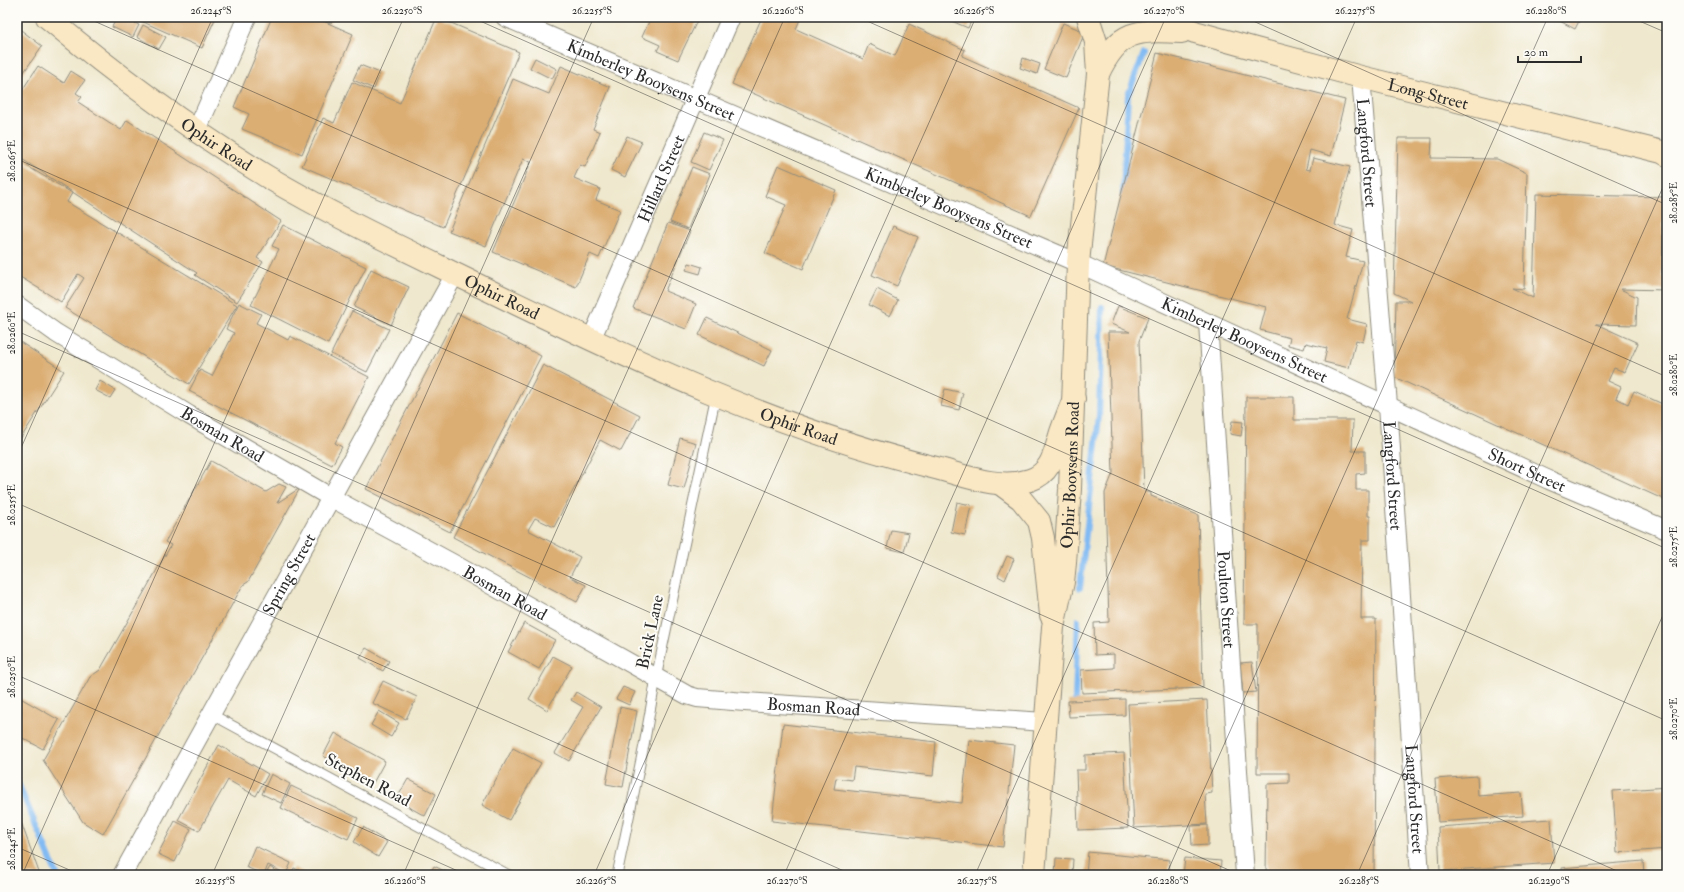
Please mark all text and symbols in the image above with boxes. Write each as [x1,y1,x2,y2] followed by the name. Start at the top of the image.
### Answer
[190,5,232,17] text: 26.2245°S
[382,5,422,17] text: 26.2250°S
[572,5,612,17] text: 26.2255°S
[762,5,804,17] text: 26.2260°S
[954,5,994,17] text: 26.2265°S
[1144,5,1184,17] text: 26.2270°S
[1335,5,1375,17] text: 26.2275°S
[1525,5,1567,17] text: 26.2280°S
[564,34,739,125] street label: Kimberley Booysens Street
[1518,38,1581,64] scale bar
[1524,45,1549,60] text: 20 m
[1386,74,1471,114] street label: Long Street
[1352,97,1382,209] street label: Langford Street
[177,113,257,176] street label: Ophir Road
[633,131,689,226] street label: Hillard Street
[6,140,18,182] text: 28.0265°E
[862,162,1036,253] street label: Kimberley Booysens Street
[1668,182,1680,224] text: 28.0285°E
[461,270,544,324] street label: Ophir Road
[1158,292,1332,387] street label: Kimberley Booysens Street
[6,312,18,354] text: 28.0260°E
[1668,354,1680,396] text: 28.0280°E
[1055,400,1084,549] street label: Ophir Booysens Road
[177,402,269,467] street label: Bosman Road
[757,403,841,450] street label: Ophir Road
[1379,420,1407,531] street label: Langford Street
[1485,443,1570,497] street label: Short Street
[6,484,18,526] text: 28.0255°E
[1668,526,1680,568] text: 28.0275°E
[258,529,320,619] street label: Spring Street
[1213,550,1240,649] street label: Poulton Street
[459,561,551,625] street label: Bosman Road
[632,593,668,671] street label: Brick Lane
[6,656,18,698] text: 28.0250°E
[766,693,861,720] street label: Bosman Road
[1668,698,1680,740] text: 28.0270°E
[1401,744,1429,855] street label: Langford Street
[321,749,415,813] street label: Stephen Road
[6,828,18,870] text: 28.0245°E
[195,875,235,887] text: 26.2255°S
[384,875,426,887] text: 26.2260°S
[576,875,616,887] text: 26.2265°S
[767,875,807,887] text: 26.2270°S
[957,875,997,887] text: 26.2275°S
[1147,875,1189,887] text: 26.2280°S
[1339,875,1379,887] text: 26.2285°S
[1528,875,1570,887] text: 26.2290°S

